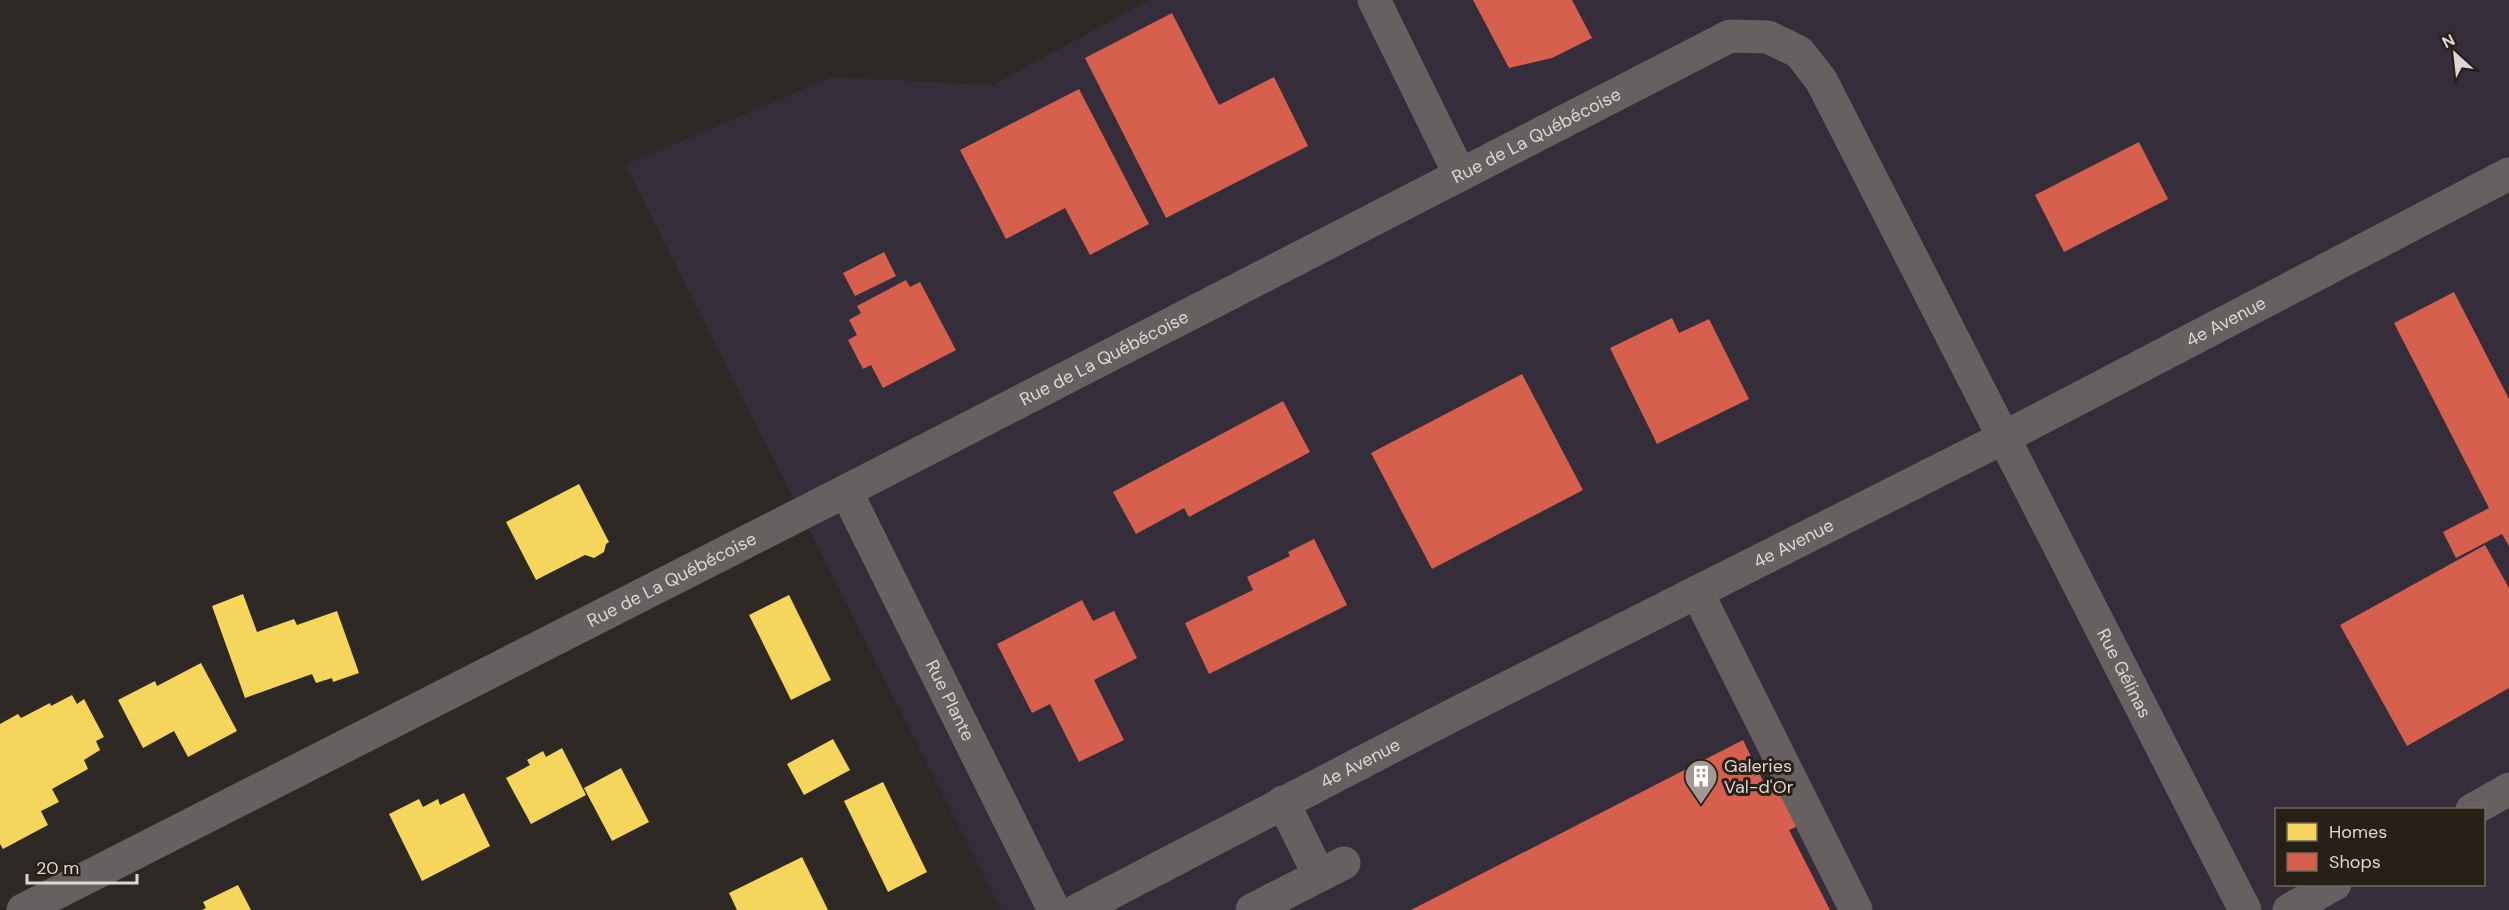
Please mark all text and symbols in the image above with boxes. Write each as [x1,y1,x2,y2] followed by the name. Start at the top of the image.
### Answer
[2425,24,2485,84] north arrow
[2438,29,2458,53] text: N
[1448,82,1625,189] street label: Rue de La Québécoise
[2182,291,2270,352] street label: 4e Avenue
[1016,305,1193,412] street label: Rue de La Québécoise
[1749,513,1838,574] street label: 4e Avenue
[583,527,761,633] street label: Rue de La Québécoise
[2091,624,2157,722] street label: Rue Gélinas
[920,656,980,745] street label: Rue Plante
[1316,733,1404,794] street label: 4e Avenue
[1724,754,1794,799] place label: Galeries Val-d'Or
[1683,758,1719,805] building icon: Galeries Val-d'Or
[2275,808,2485,886] legend
[2329,820,2387,844] text: Homes
[27,847,136,885] scale bar
[2329,850,2381,874] text: Shops
[36,856,79,880] text: 20 m

